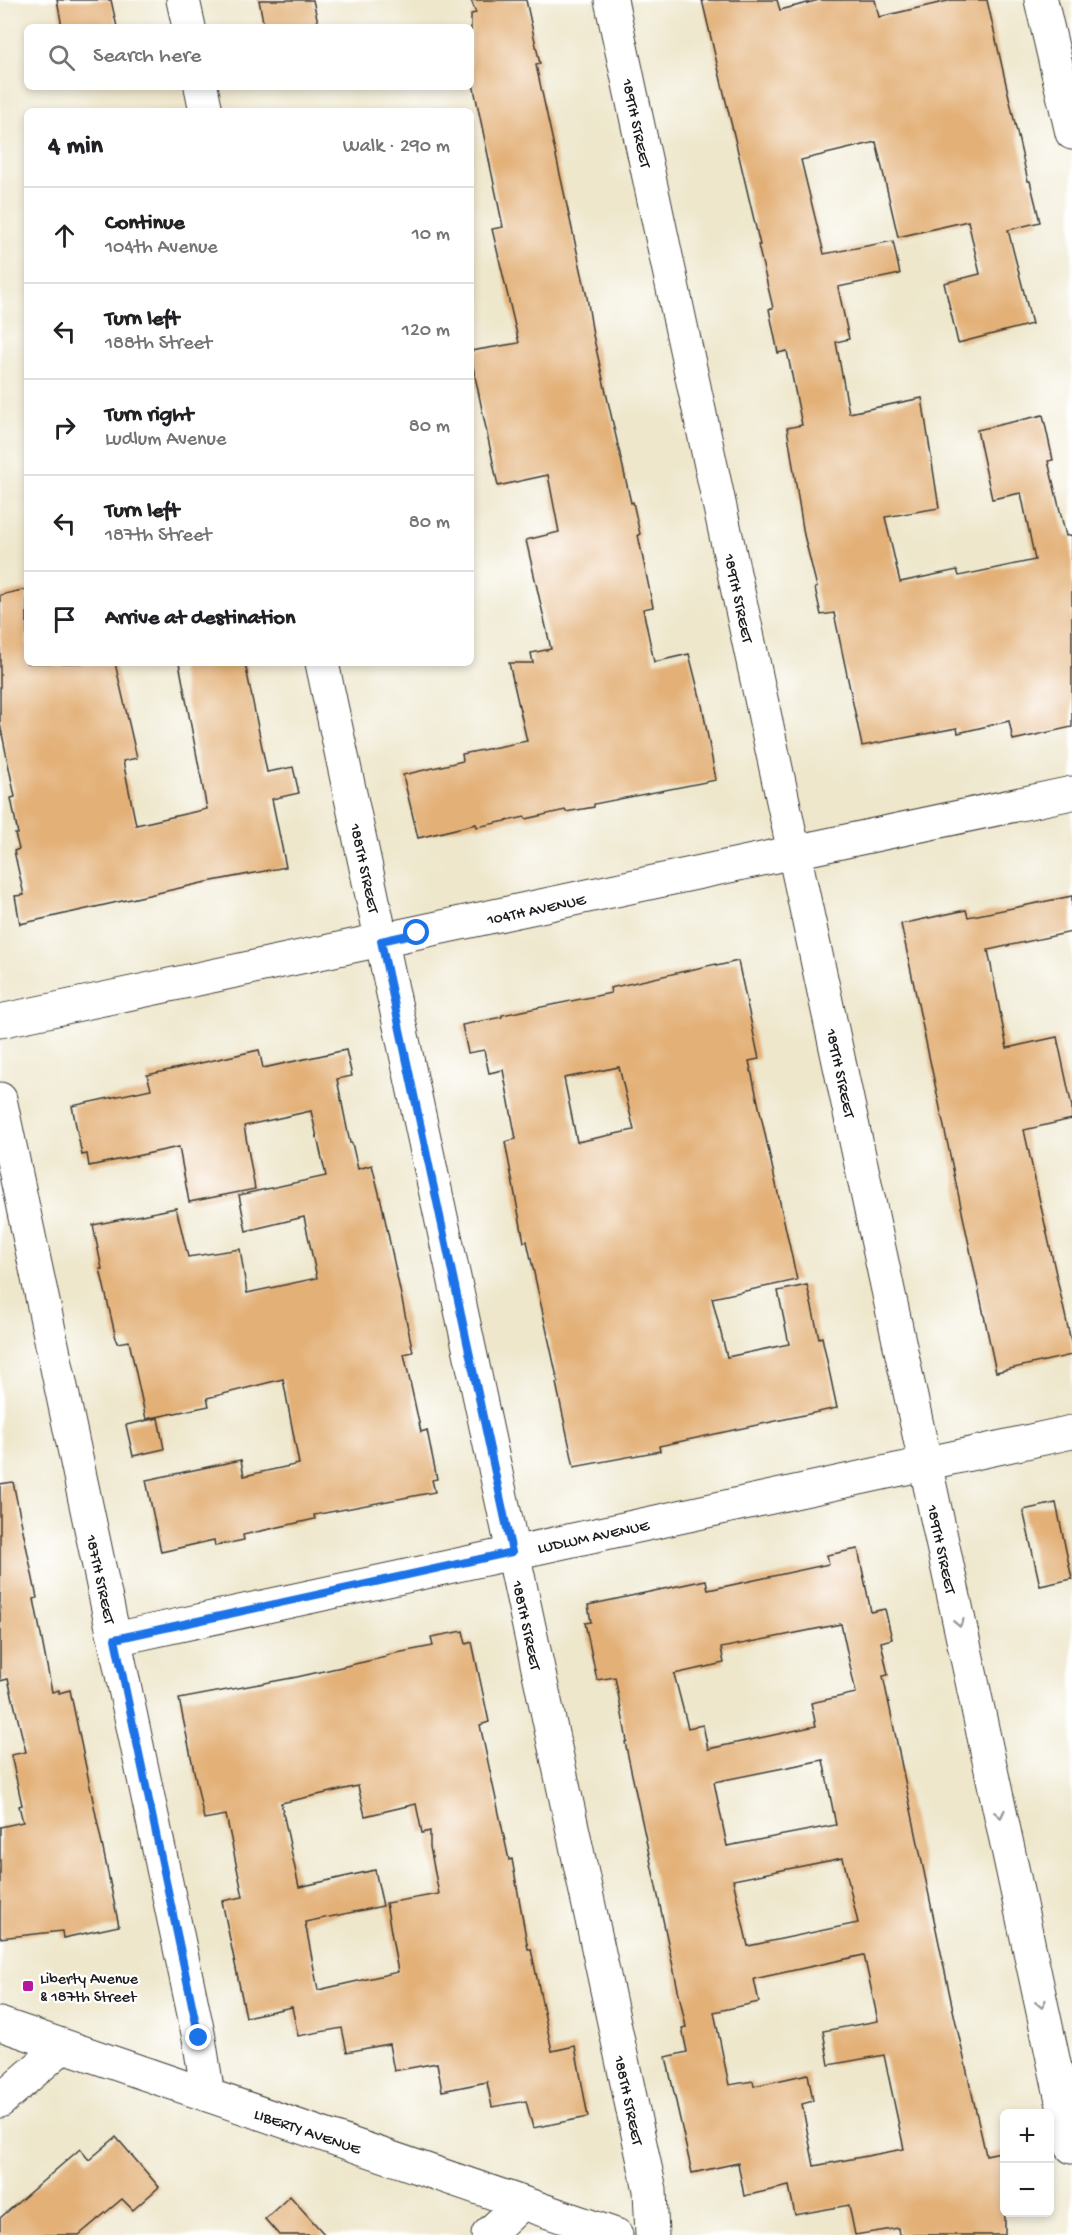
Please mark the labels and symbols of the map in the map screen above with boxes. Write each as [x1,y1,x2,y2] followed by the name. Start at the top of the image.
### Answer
[616,77,653,171] street label: 189TH STREET
[718,552,755,646] street label: 189TH STREET
[344,821,382,916] street label: 188TH STREET
[485,892,589,931] street label: 104TH AVENUE
[403,919,429,945] route start
[820,1027,857,1121] street label: 189TH STREET
[921,1503,958,1597] street label: 189TH STREET
[536,1517,652,1560] street label: LUDLUM AVENUE
[80,1532,117,1627] street label: 187TH STREET
[506,1578,544,1673] street label: 188TH STREET
[952,1618,965,1628] one-way arrow
[993,1808,1006,1818] one-way arrow
[40,1971,139,2008] place label: Liberty Avenue & 187th Street
[21,1979,35,1993] marker: Liberty Avenue & 187th Street
[1034,1999,1047,2009] one-way arrow
[185,2024,211,2050] route end
[608,2053,646,2148] street label: 188TH STREET
[251,2106,364,2161] street label: LIBERTY AVENUE

